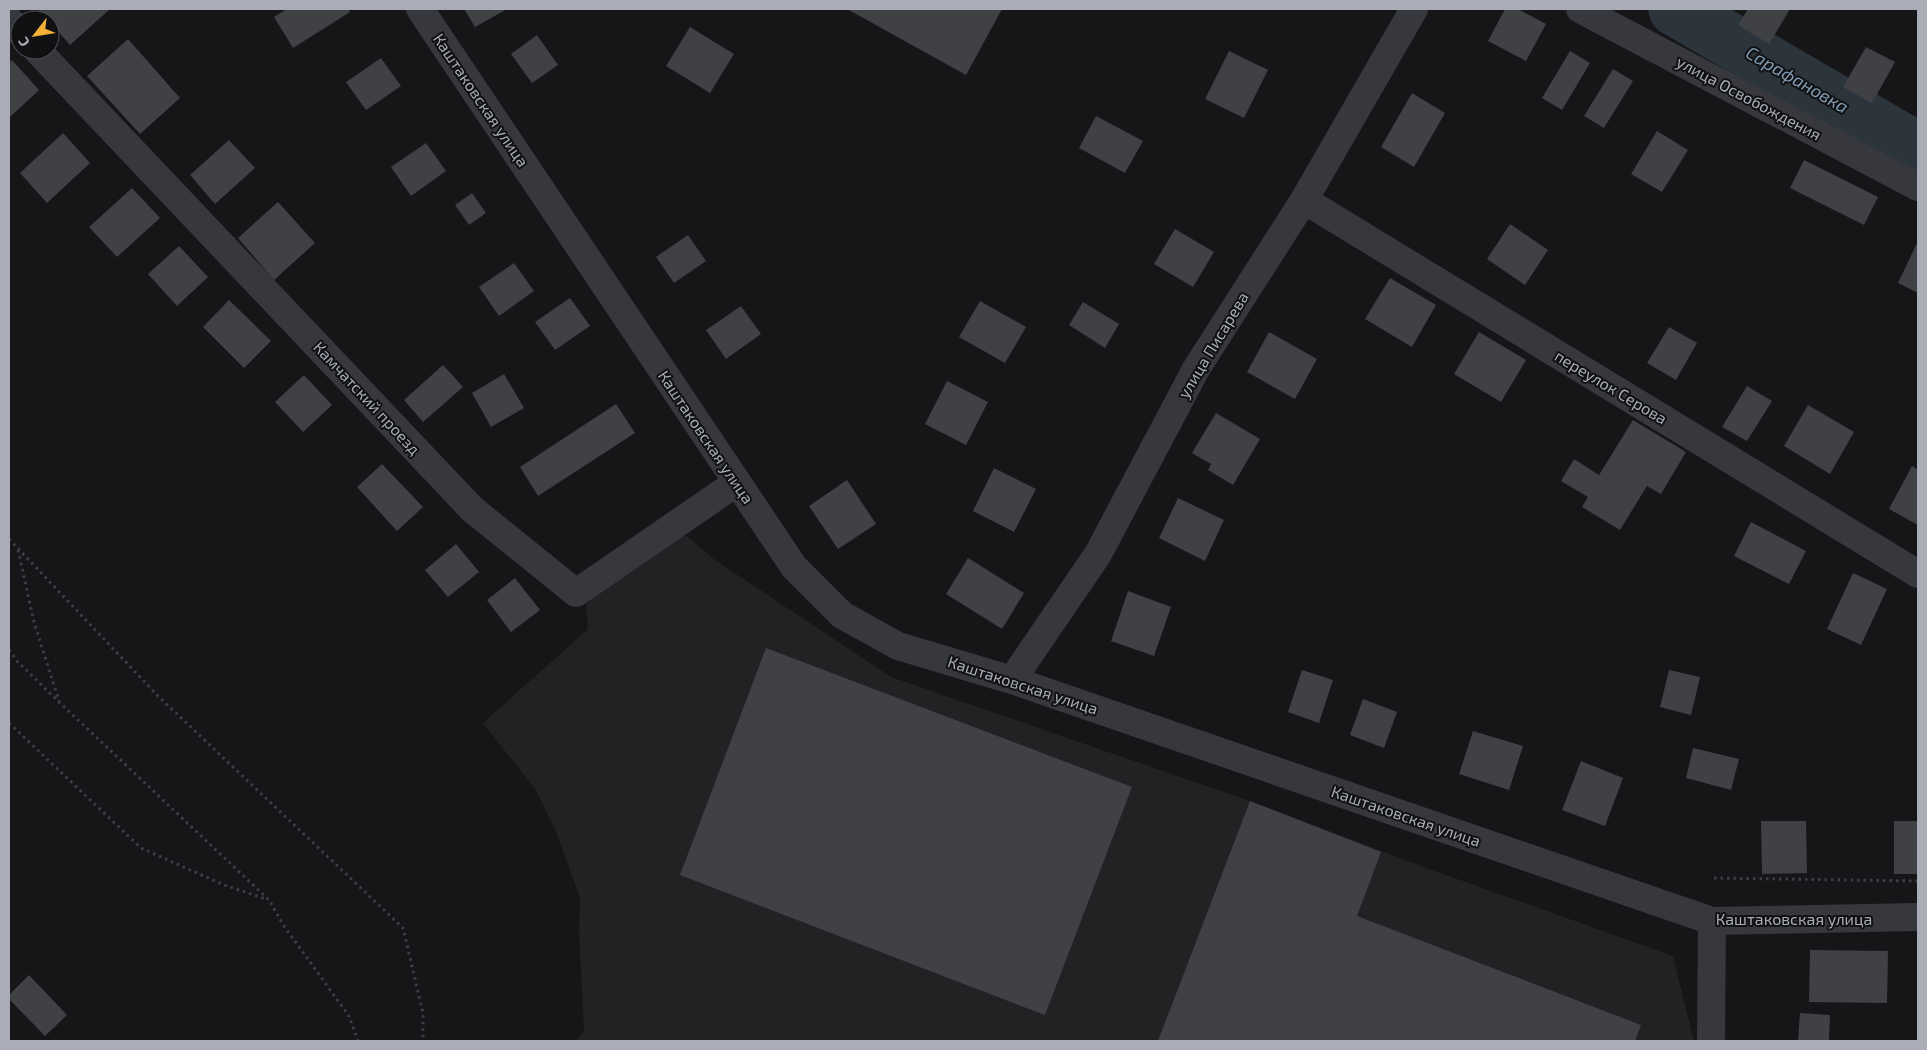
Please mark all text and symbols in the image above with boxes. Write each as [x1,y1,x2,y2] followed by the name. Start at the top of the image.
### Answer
[10,10,60,60] north arrow
[429,29,533,171] street label: Каштаковская улица
[14,34,33,50] text: С
[1742,41,1853,117] water label: Сарафановка
[1673,51,1825,145] street label: улица Освобождения
[1173,288,1253,402] street label: улица Писарева
[310,337,425,458] street label: Камчатский проезд
[1551,346,1671,428] street label: переулок Серова
[654,366,758,508] street label: Каштаковская улица
[945,651,1101,719] street label: Каштаковская улица
[1329,781,1483,851] street label: Каштаковская улица
[1716,909,1872,929] street label: Каштаковская улица

